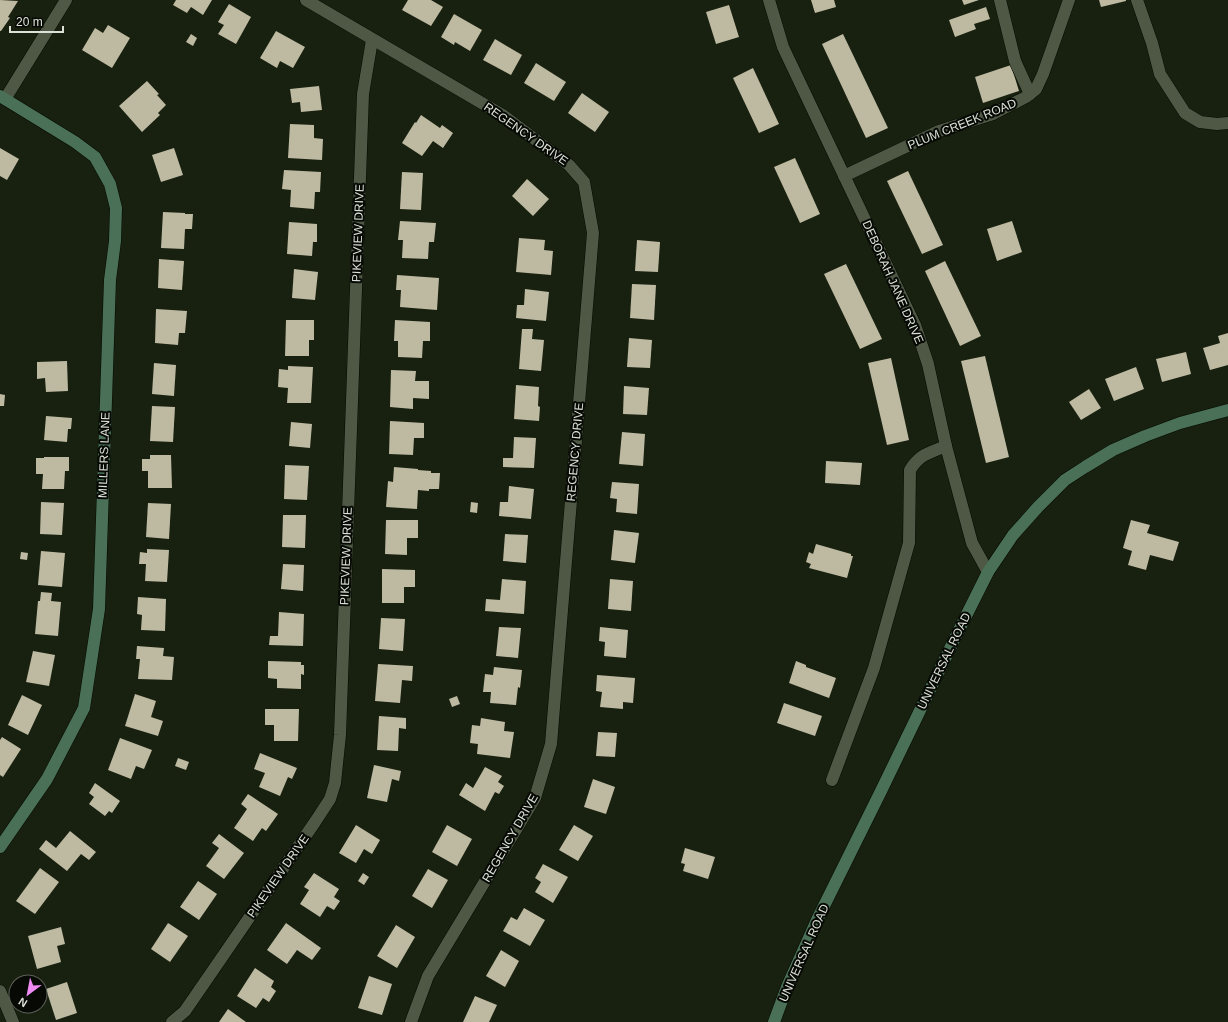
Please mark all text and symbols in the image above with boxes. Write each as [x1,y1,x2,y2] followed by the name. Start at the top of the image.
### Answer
[10,8,63,34] scale bar
[16,15,43,29] text: 20 m
[906,96,1019,152] street label: PLUM CREEK ROAD
[481,100,571,168] street label: REGENCY DRIVE
[349,184,367,282] street label: PIKEVIEW DRIVE
[859,218,927,346] street label: DEBORAH JANE DRIVE
[564,402,586,502] street label: REGENCY DRIVE
[96,412,112,498] street label: MILLERS LANE
[337,507,355,605] street label: PIKEVIEW DRIVE
[915,610,974,712] street label: UNIVERSAL ROAD
[479,792,541,884] street label: REGENCY DRIVE
[244,832,312,920] street label: PIKEVIEW DRIVE
[776,902,832,1004] street label: UNIVERSAL ROAD
[8,974,48,1014] north arrow
[16,995,29,1010] text: N

